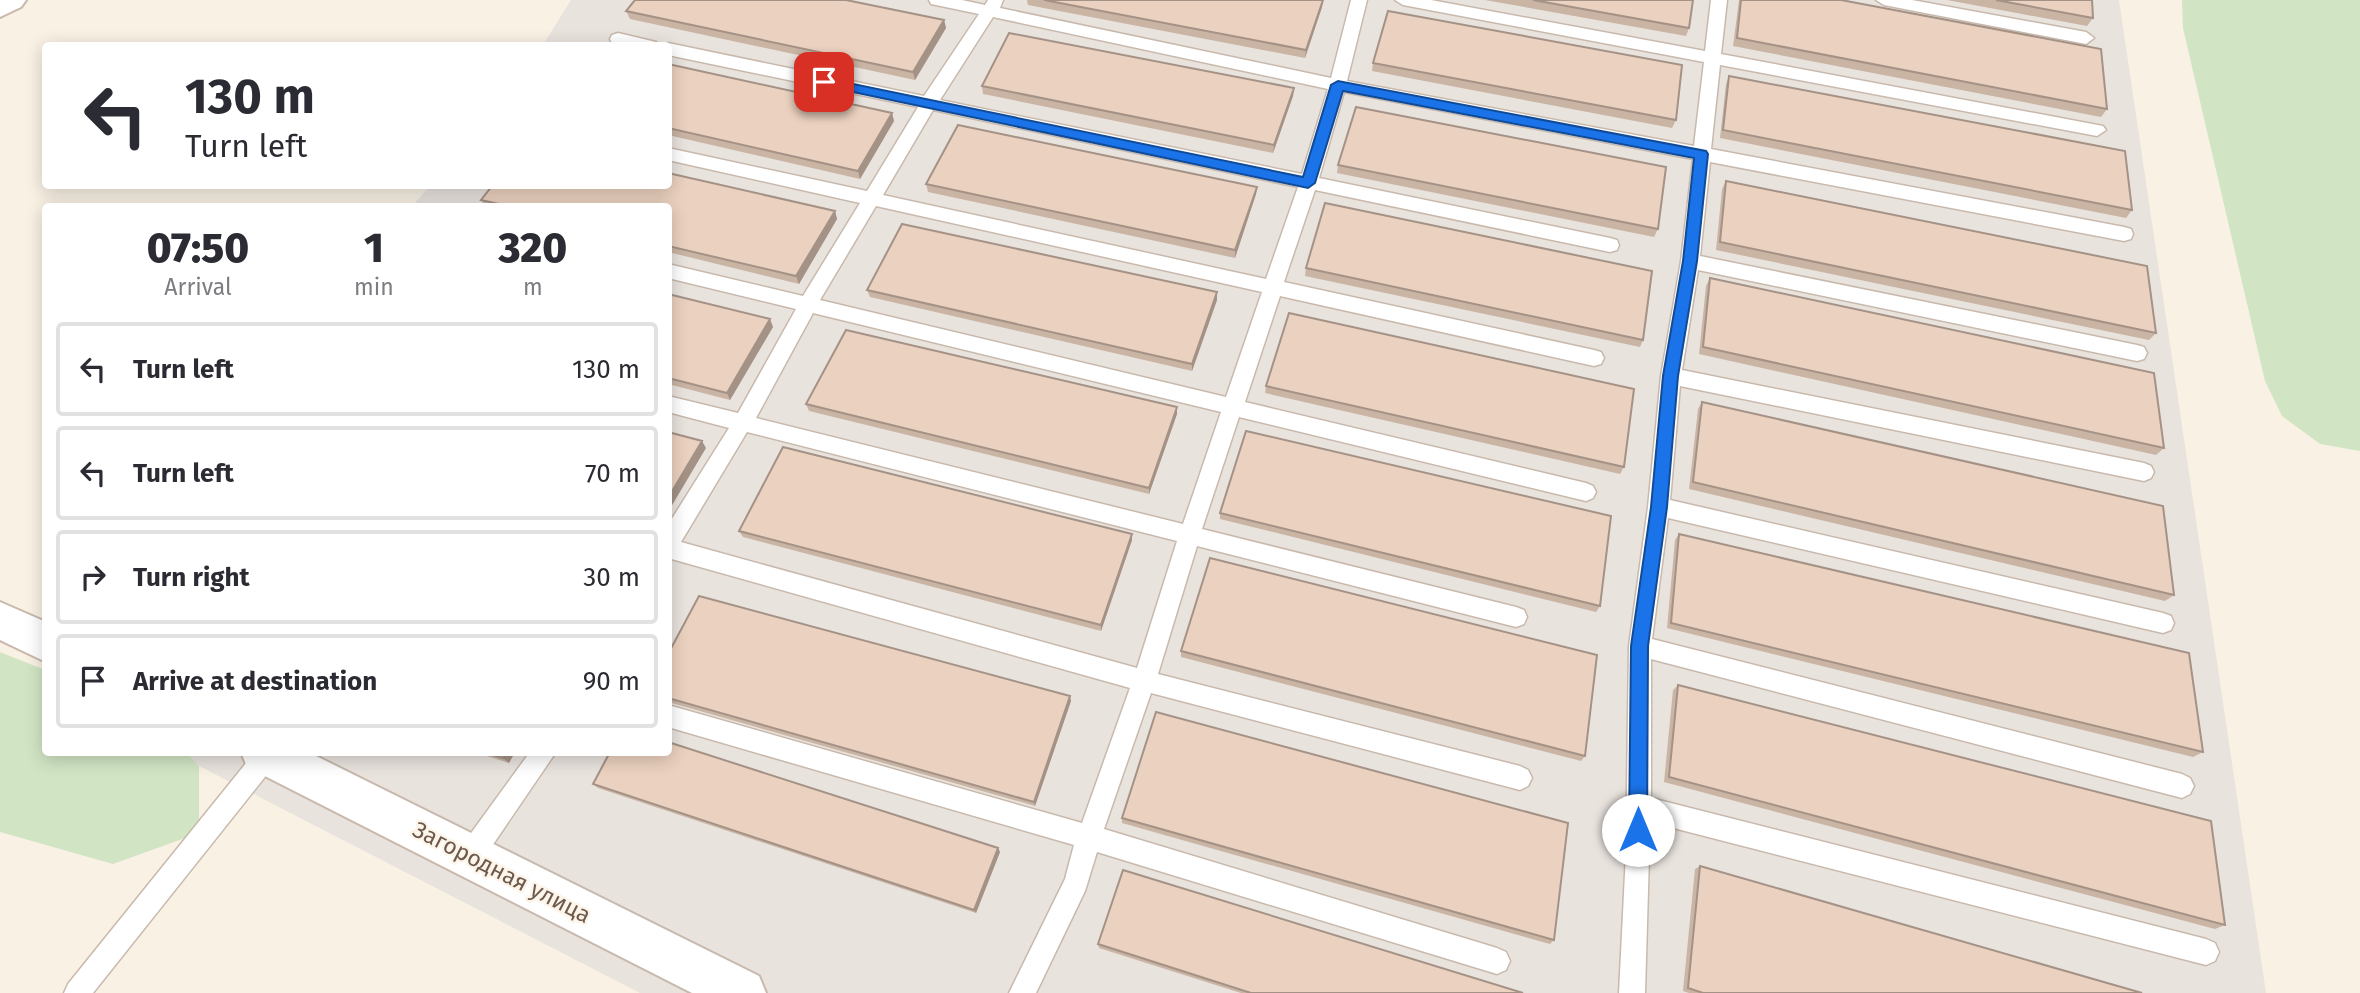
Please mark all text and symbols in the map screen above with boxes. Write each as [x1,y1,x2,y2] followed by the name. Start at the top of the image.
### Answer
[794,52,854,112] pin
[805,63,843,101] icon: arrive
[185,67,315,126] text: 130 m
[70,70,161,161] icon: left
[185,127,307,165] text: Turn left
[147,223,249,273] text: 07:50
[364,223,384,273] text: 1
[499,223,567,273] text: 320
[164,273,232,301] text: Arrival
[354,273,394,301] text: min
[523,273,543,301] text: m
[74,350,112,388] icon: left
[133,354,234,385] text: Turn left
[572,354,640,385] text: 130 m
[74,454,112,492] icon: left
[133,458,234,489] text: Turn left
[585,458,640,489] text: 70 m
[74,558,112,596] icon: right
[133,562,250,593] text: Turn right
[583,562,640,593] text: 30 m
[74,662,112,700] icon: arrive
[133,666,377,697] text: Arrive at destination
[583,666,640,697] text: 90 m
[1601,793,1675,867] position arrow
[408,815,596,929] street label: Загородная улица

